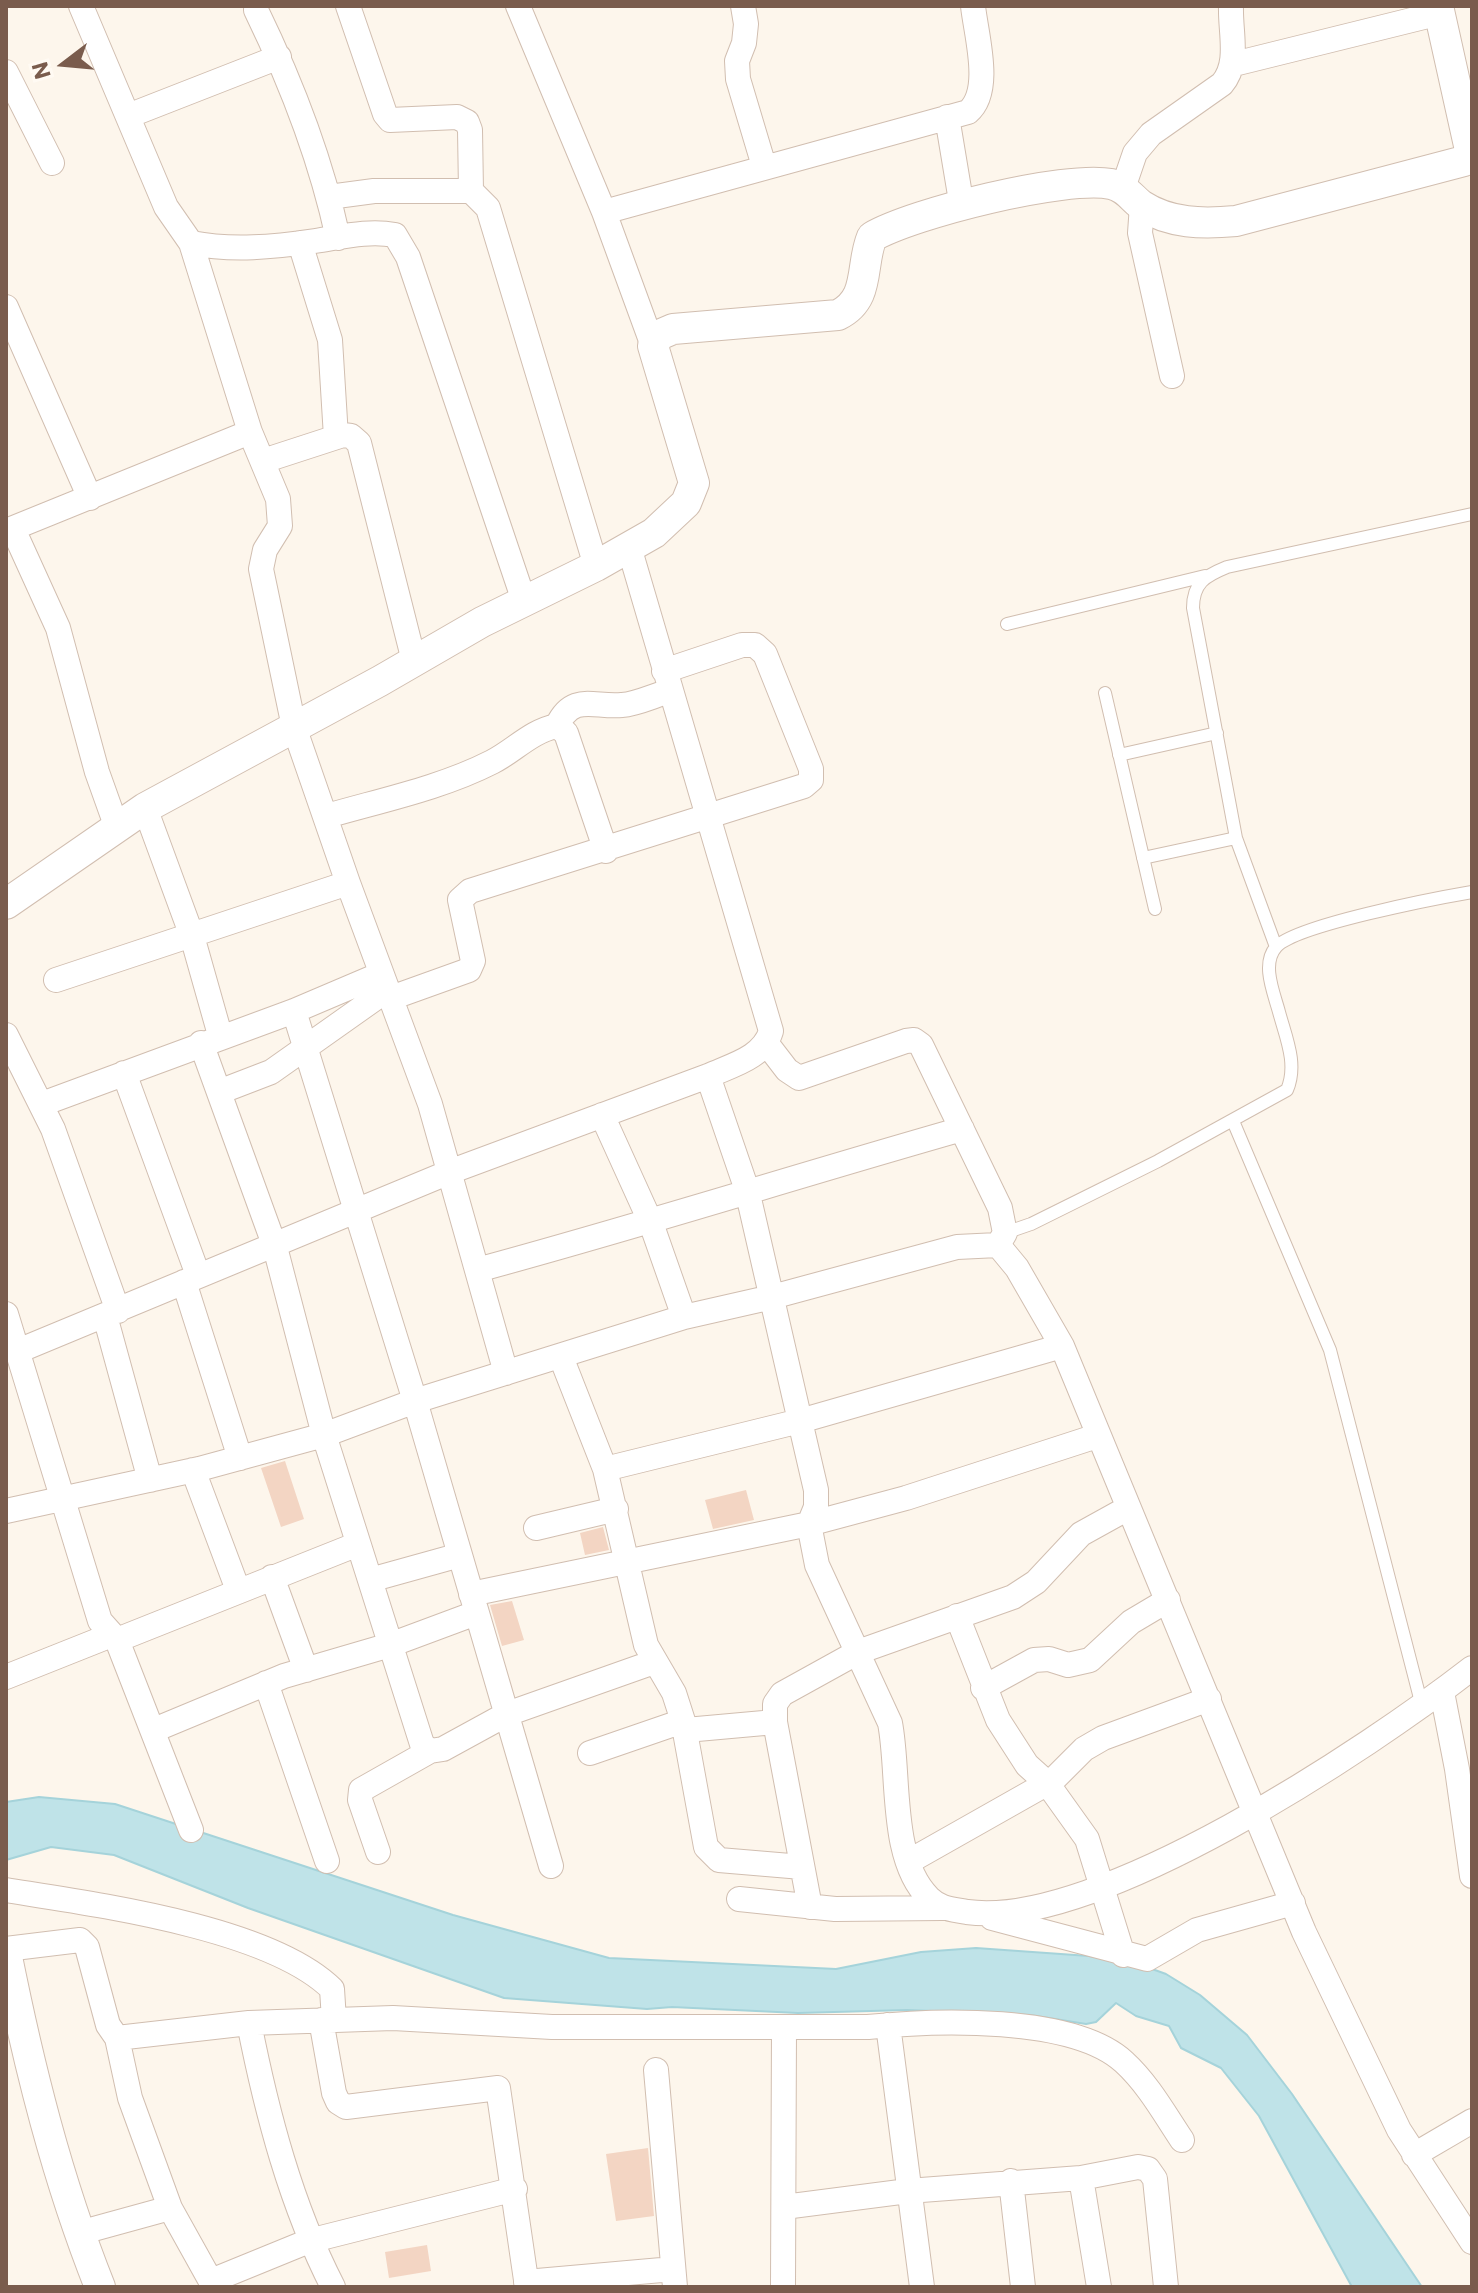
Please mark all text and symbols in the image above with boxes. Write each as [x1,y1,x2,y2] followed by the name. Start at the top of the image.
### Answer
[24,24,104,104] north arrow
[25,59,56,82] text: N

